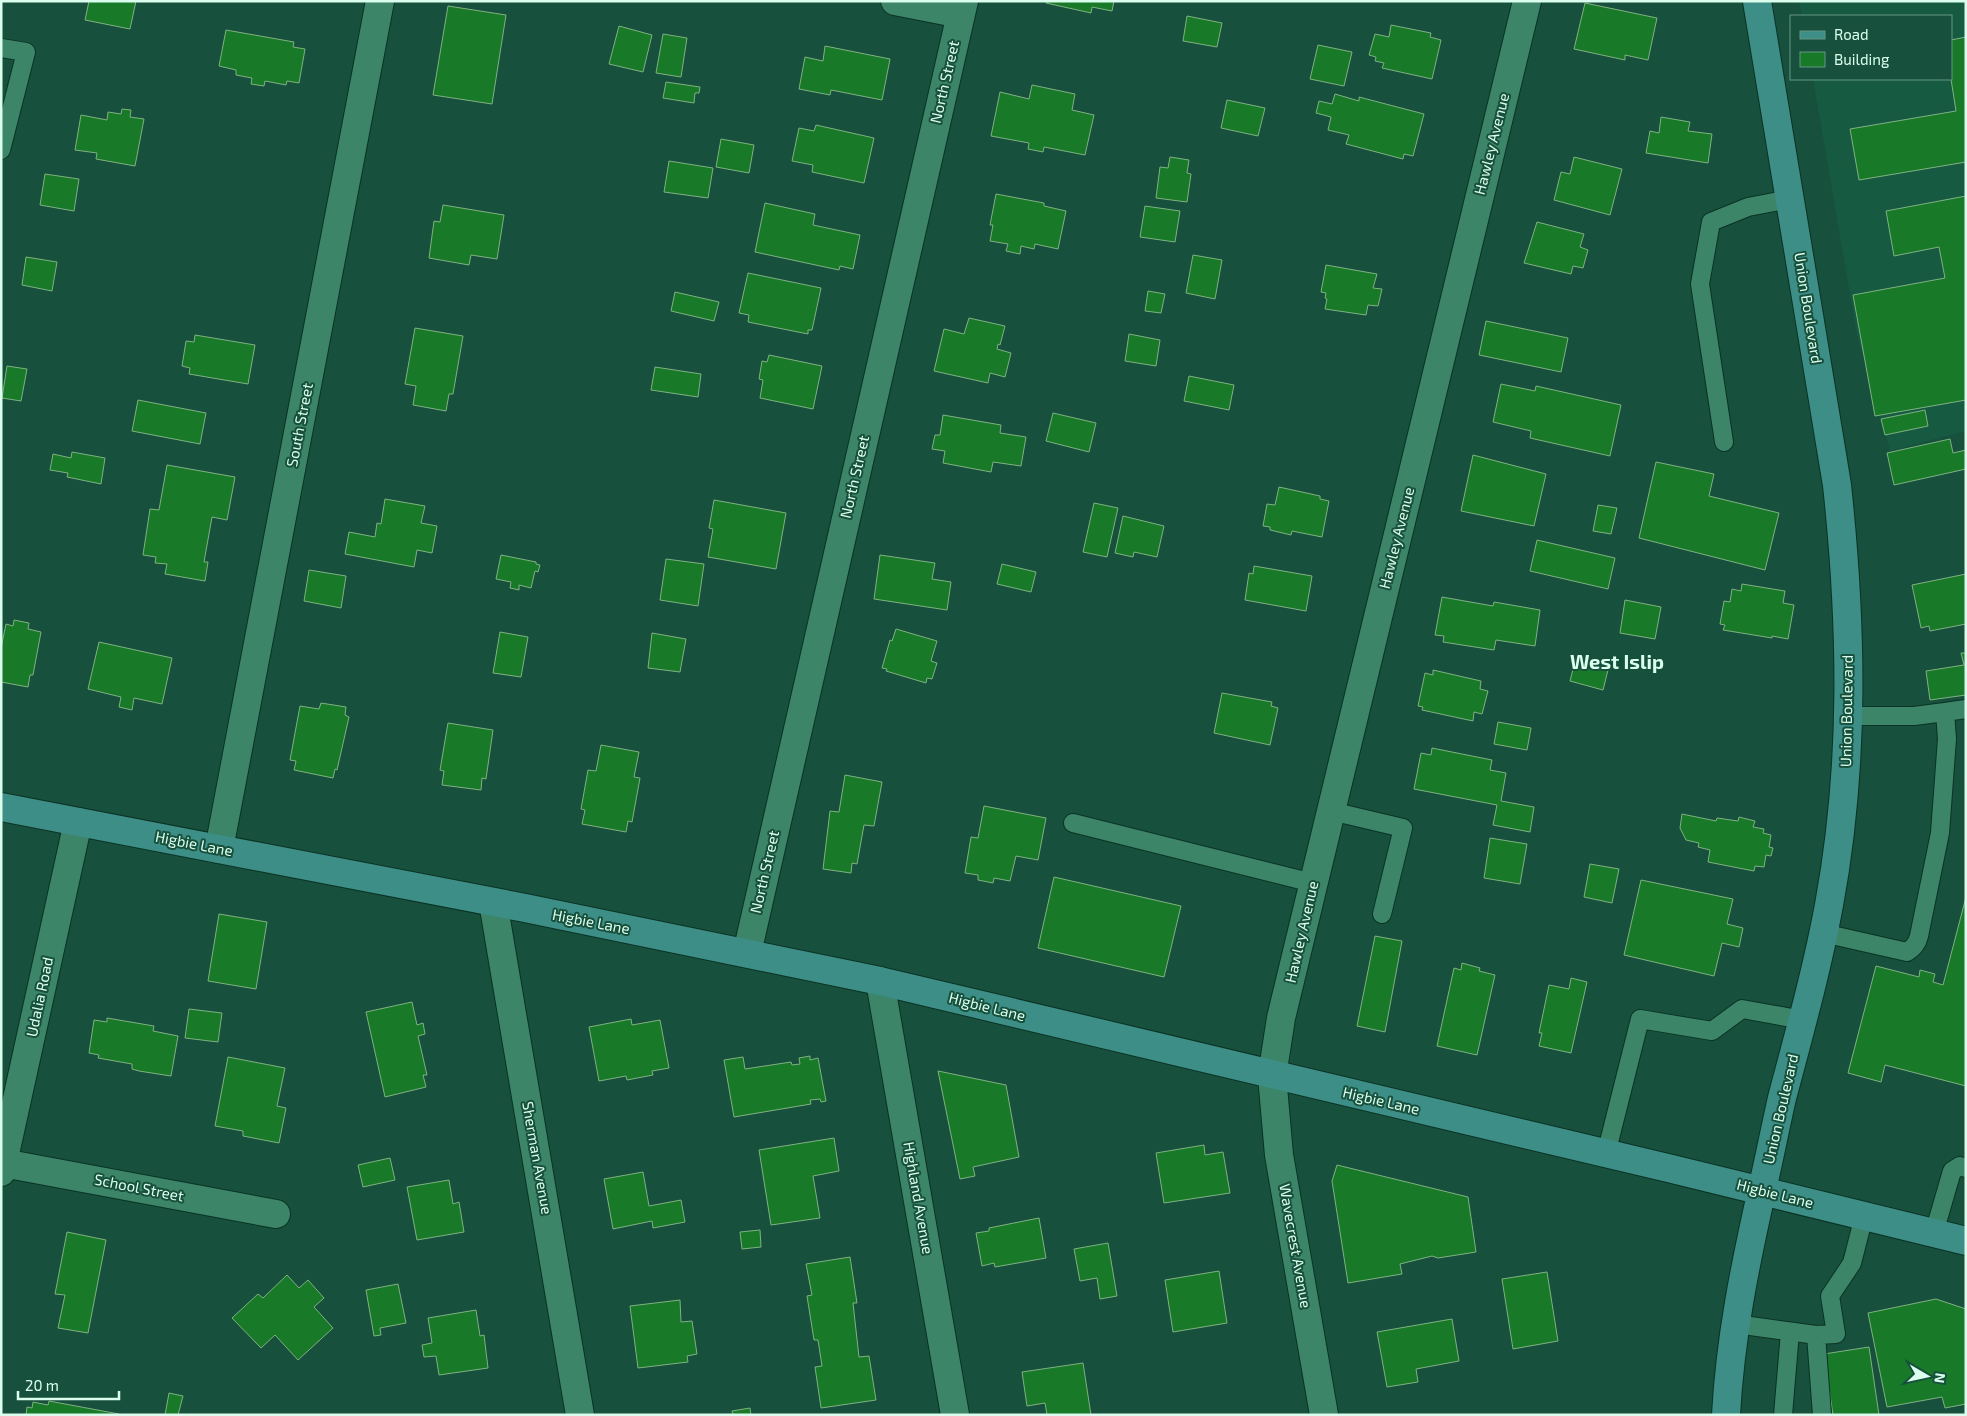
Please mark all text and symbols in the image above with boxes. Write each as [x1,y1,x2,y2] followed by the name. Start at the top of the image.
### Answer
[1790,15,1952,80] legend
[1834,25,1869,43] text: Road
[926,38,962,125] street label: North Street
[1834,50,1890,68] text: Building
[1470,91,1512,196] street label: Hawley Avenue
[1791,251,1827,365] street label: Union Boulevard
[282,381,316,468] street label: South Street
[836,433,872,520] street label: North Street
[1375,485,1417,590] street label: Hawley Avenue
[1570,649,1664,673] district label: West Islip
[1836,655,1856,767] street label: Union Boulevard
[154,827,234,859] street label: Higbie Lane
[746,828,782,915] street label: North Street
[1281,879,1321,984] street label: Hawley Avenue
[551,905,631,937] street label: Higbie Lane
[22,955,56,1038] street label: Udalia Road
[947,988,1028,1024] street label: Higbie Lane
[1759,1052,1801,1166] street label: Union Boulevard
[1341,1082,1421,1118] street label: Higbie Lane
[519,1100,557,1216] street label: Sherman Avenue
[900,1140,938,1256] street label: Highland Avenue
[93,1170,186,1205] street label: School Street
[1735,1175,1816,1211] street label: Higbie Lane
[1276,1182,1316,1309] street label: Wavecrest Avenue
[1902,1351,1952,1401] north arrow
[18,1368,119,1400] scale bar
[1931,1372,1950,1384] text: N
[25,1376,59,1394] text: 20 m

